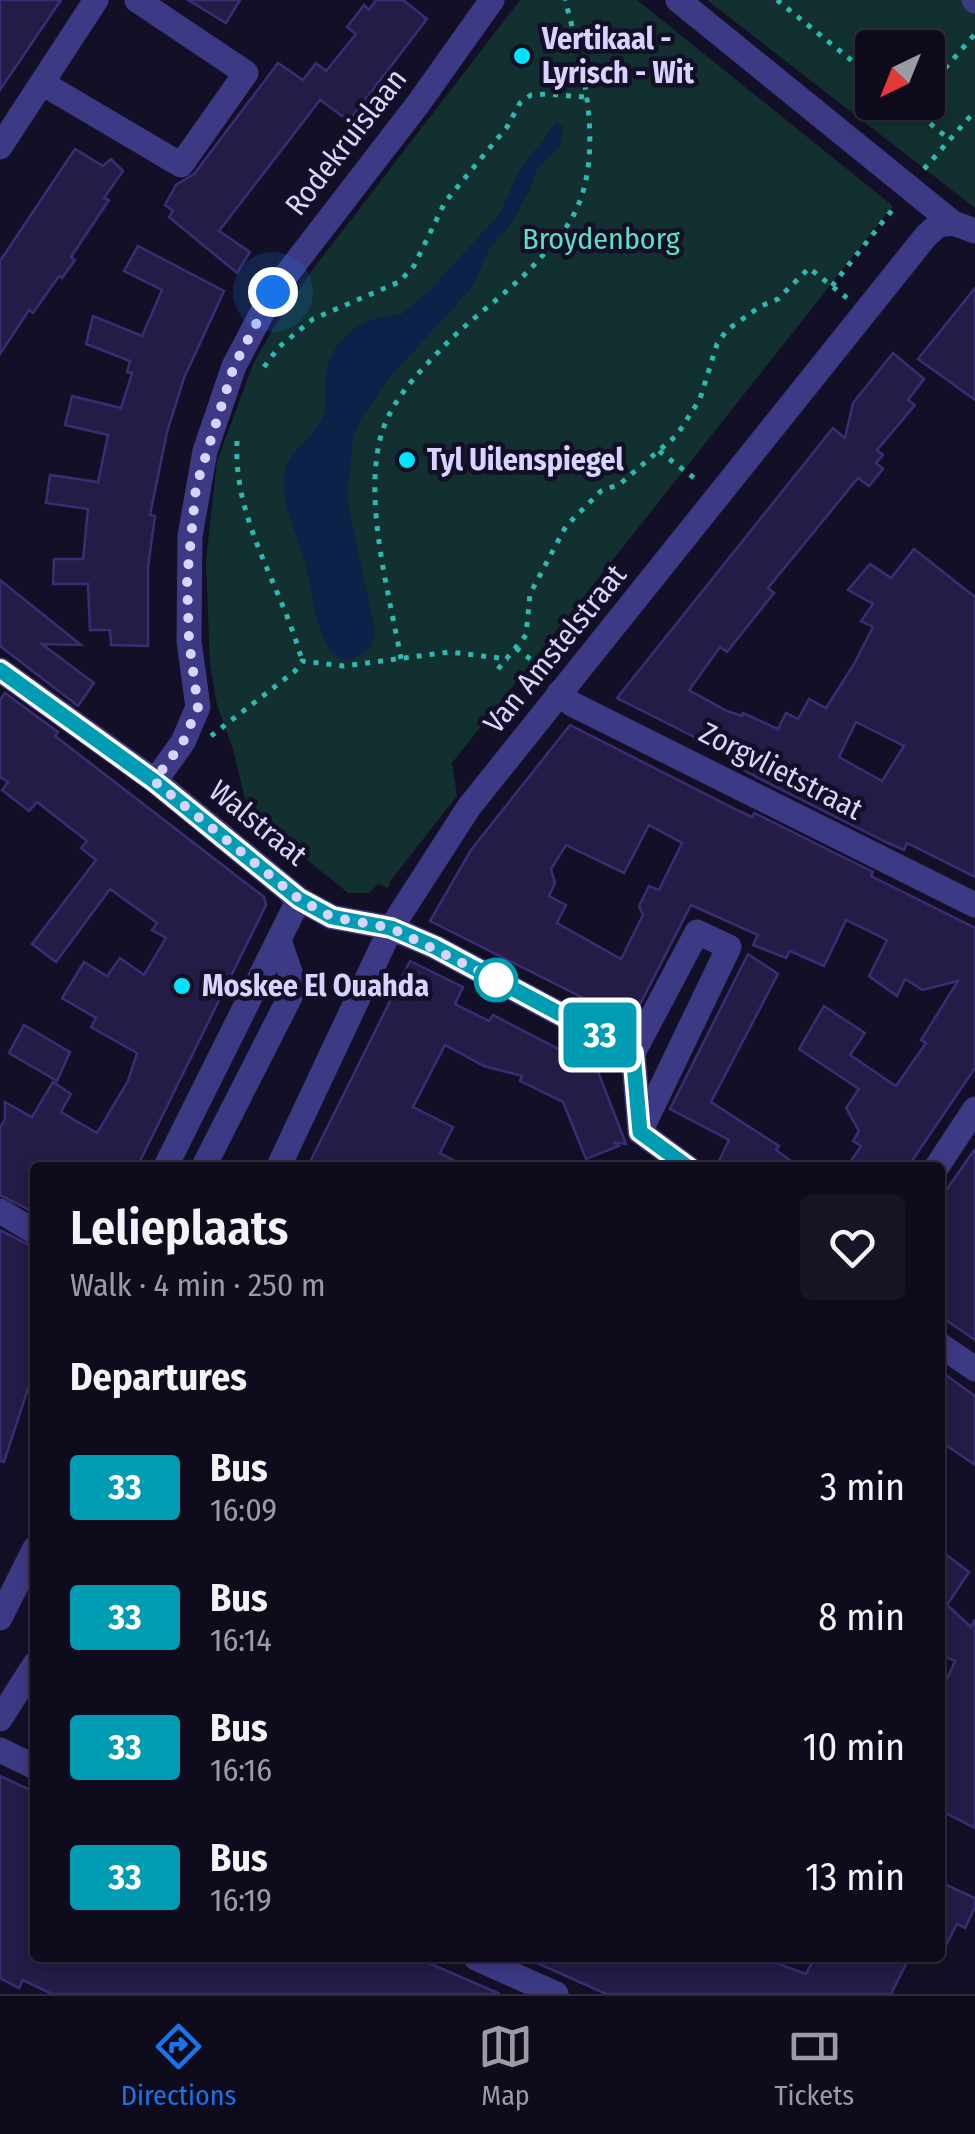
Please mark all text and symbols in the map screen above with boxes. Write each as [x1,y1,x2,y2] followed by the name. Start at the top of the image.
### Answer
[541,21,694,91] place label: Vertikaal - Lyrisch - Wit
[855,30,945,120] north arrow
[855,30,945,120] map controls
[511,45,533,67] marker: Vertikaal - Lyrisch - Wit
[278,62,414,222] street label: Rodekruislaan
[522,221,681,257] park label: Broydenborg
[248,267,298,317] your location
[427,442,624,478] place label: Tyl Uilenspiegel
[396,449,418,471] marker: Tyl Uilenspiegel
[476,557,634,741] street label: Van Amstelstraat
[693,715,869,828] street label: Zorgvlietstraat
[202,773,314,873] street label: Walstraat
[475,959,517,1001] unlabelled marker
[202,968,429,1004] place label: Moskee El Ouahda
[171,975,193,997] marker: Moskee El Ouahda
[555,1002,645,1068] line badge: 33
[583,1014,617,1056] text: 33
[800,1195,905,1300] button: heart
[70,1199,289,1257] text: Lelieplaats
[70,1266,326,1304] text: Walk · 4 min · 250 m
[70,1354,247,1400] text: Departures
[210,1445,268,1491] text: Bus
[820,1464,905,1510] text: 3 min
[108,1466,142,1508] text: 33
[210,1491,277,1529] text: 16:09
[210,1575,268,1621] text: Bus
[818,1594,905,1640] text: 8 min
[108,1596,142,1638] text: 33
[210,1621,272,1659] text: 16:14
[210,1705,268,1751] text: Bus
[803,1724,905,1770] text: 10 min
[108,1726,142,1768] text: 33
[210,1751,272,1789] text: 16:16
[210,1835,268,1881] text: Bus
[805,1854,905,1900] text: 13 min
[108,1856,142,1898] text: 33
[210,1881,272,1919] text: 16:19
[121,2019,237,2112] tab: Directions
[478,2019,533,2112] tab: Map
[774,2019,854,2112] tab: Tickets

